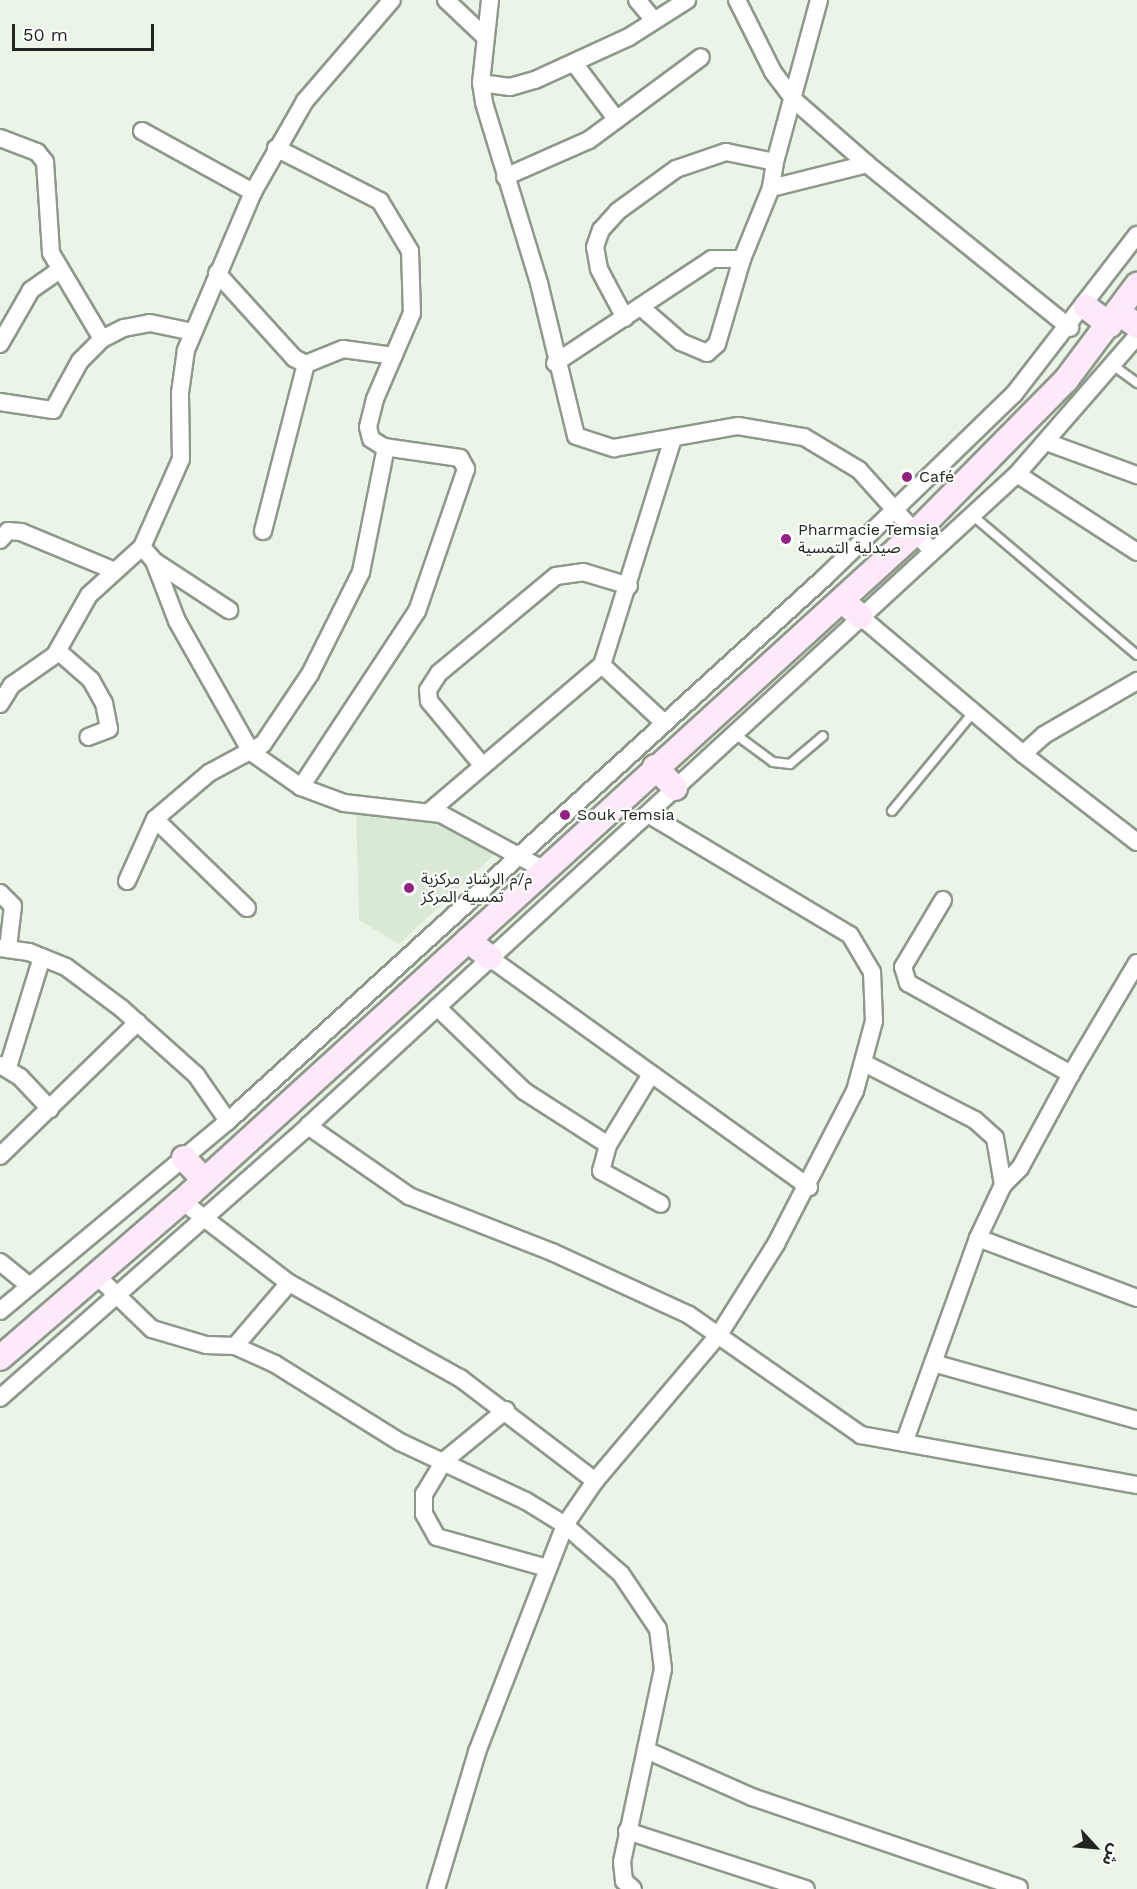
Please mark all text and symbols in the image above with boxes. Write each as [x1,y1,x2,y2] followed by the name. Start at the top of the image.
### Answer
[15,12,158,50] scale bar
[23,24,68,45] text: 50 m
[919,467,954,487] place label: Café
[900,470,914,484] marker: Café
[798,520,940,558] place label: Pharmacie Temsia صيدلية التمسية
[779,532,793,546] marker: Pharmacie Temsia صيدلية التمسية
[577,805,675,825] place label: Souk Temsia
[558,808,572,822] marker: Souk Temsia
[421,869,532,907] place label: م/م الرشاد مركزية تمسية المركز
[402,881,416,895] marker: م/م الرشاد مركزية تمسية المركز
[1065,1817,1125,1877] north arrow
[1098,1841,1125,1869] text: ش

